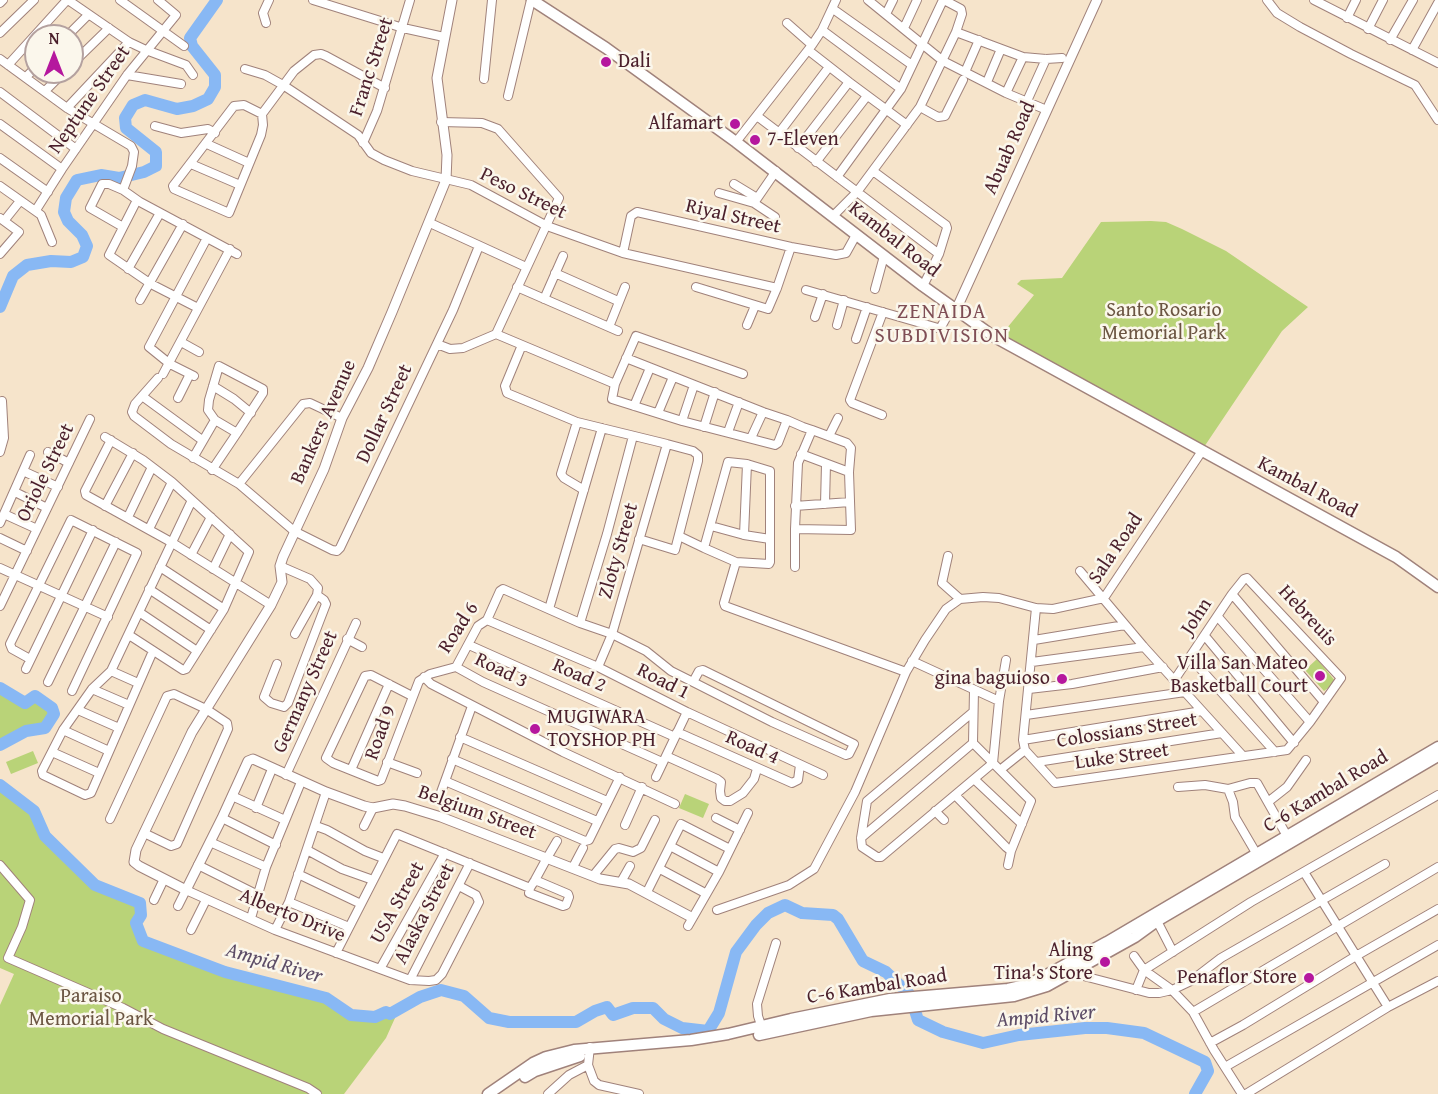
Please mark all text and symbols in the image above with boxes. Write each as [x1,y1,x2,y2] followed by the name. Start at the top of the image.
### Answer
[345,15,399,119] street label: Franc Street
[24,24,84,84] north arrow
[49,26,59,50] text: N
[44,41,136,159] street label: Neptune Street
[618,50,651,74] place label: Dali
[599,55,613,69] marker: Dali
[979,98,1041,198] street label: Abuab Road
[648,112,723,136] place label: Alfamart
[728,117,742,131] marker: Alfamart
[767,128,839,152] place label: 7-Eleven
[748,133,762,147] marker: 7-Eleven
[476,163,570,225] street label: Peso Street
[683,194,783,240] street label: Riyal Street
[844,197,944,283] street label: Kambal Road
[1102,299,1226,346] park label: Santo Rosario Memorial Park
[874,300,1010,350] district label: ZENAIDA SUBDIVISION
[286,356,362,488] street label: Bankers Avenue
[352,361,418,467] street label: Dollar Street
[12,420,80,526] street label: Oriole Street
[1253,452,1361,524] street label: Kambal Road
[594,500,644,602] street label: Zloty Street
[1084,509,1148,589] street label: Sala Road
[1273,580,1341,652] street label: Hebreuis
[1176,594,1218,640] street label: John
[434,598,484,658] street label: Road 6
[268,627,344,757] street label: Germany Street
[471,648,531,694] street label: Road 3
[1170,652,1308,699] place label: Villa San Mateo Basketball Court
[549,654,609,698] street label: Road 2
[633,659,693,705] street label: Road 1
[935,667,1050,691] place label: gina baguioso
[1313,669,1327,683] marker: Villa San Mateo Basketball Court
[1055,672,1069,686] marker: gina baguioso
[360,703,402,763] street label: Road 9
[547,706,656,753] place label: MUGIWARA TOYSHOP PH
[1055,708,1199,754] street label: Colossians Street
[528,722,542,736] marker: MUGIWARA TOYSHOP PH
[722,726,782,770] street label: Road 4
[1073,739,1171,775] street label: Luke Street
[1259,745,1393,839] street label: C-6 Kambal Road
[415,781,539,845] street label: Belgium Street
[366,858,430,948] street label: USA Street
[389,860,461,968] street label: Alaska Street
[235,884,349,948] street label: Alberto Drive
[223,938,325,990] water label: Ampid River
[994,939,1093,986] place label: Aling Tina's Store
[1098,955,1112,969] marker: Aling Tina's Store
[805,964,949,1010] street label: C-6 Kambal Road
[1177,966,1297,990] place label: Penaflor Store
[1302,971,1316,985] marker: Penaflor Store
[29,985,153,1032] park label: Paraiso Memorial Park
[995,1000,1097,1034] water label: Ampid River

